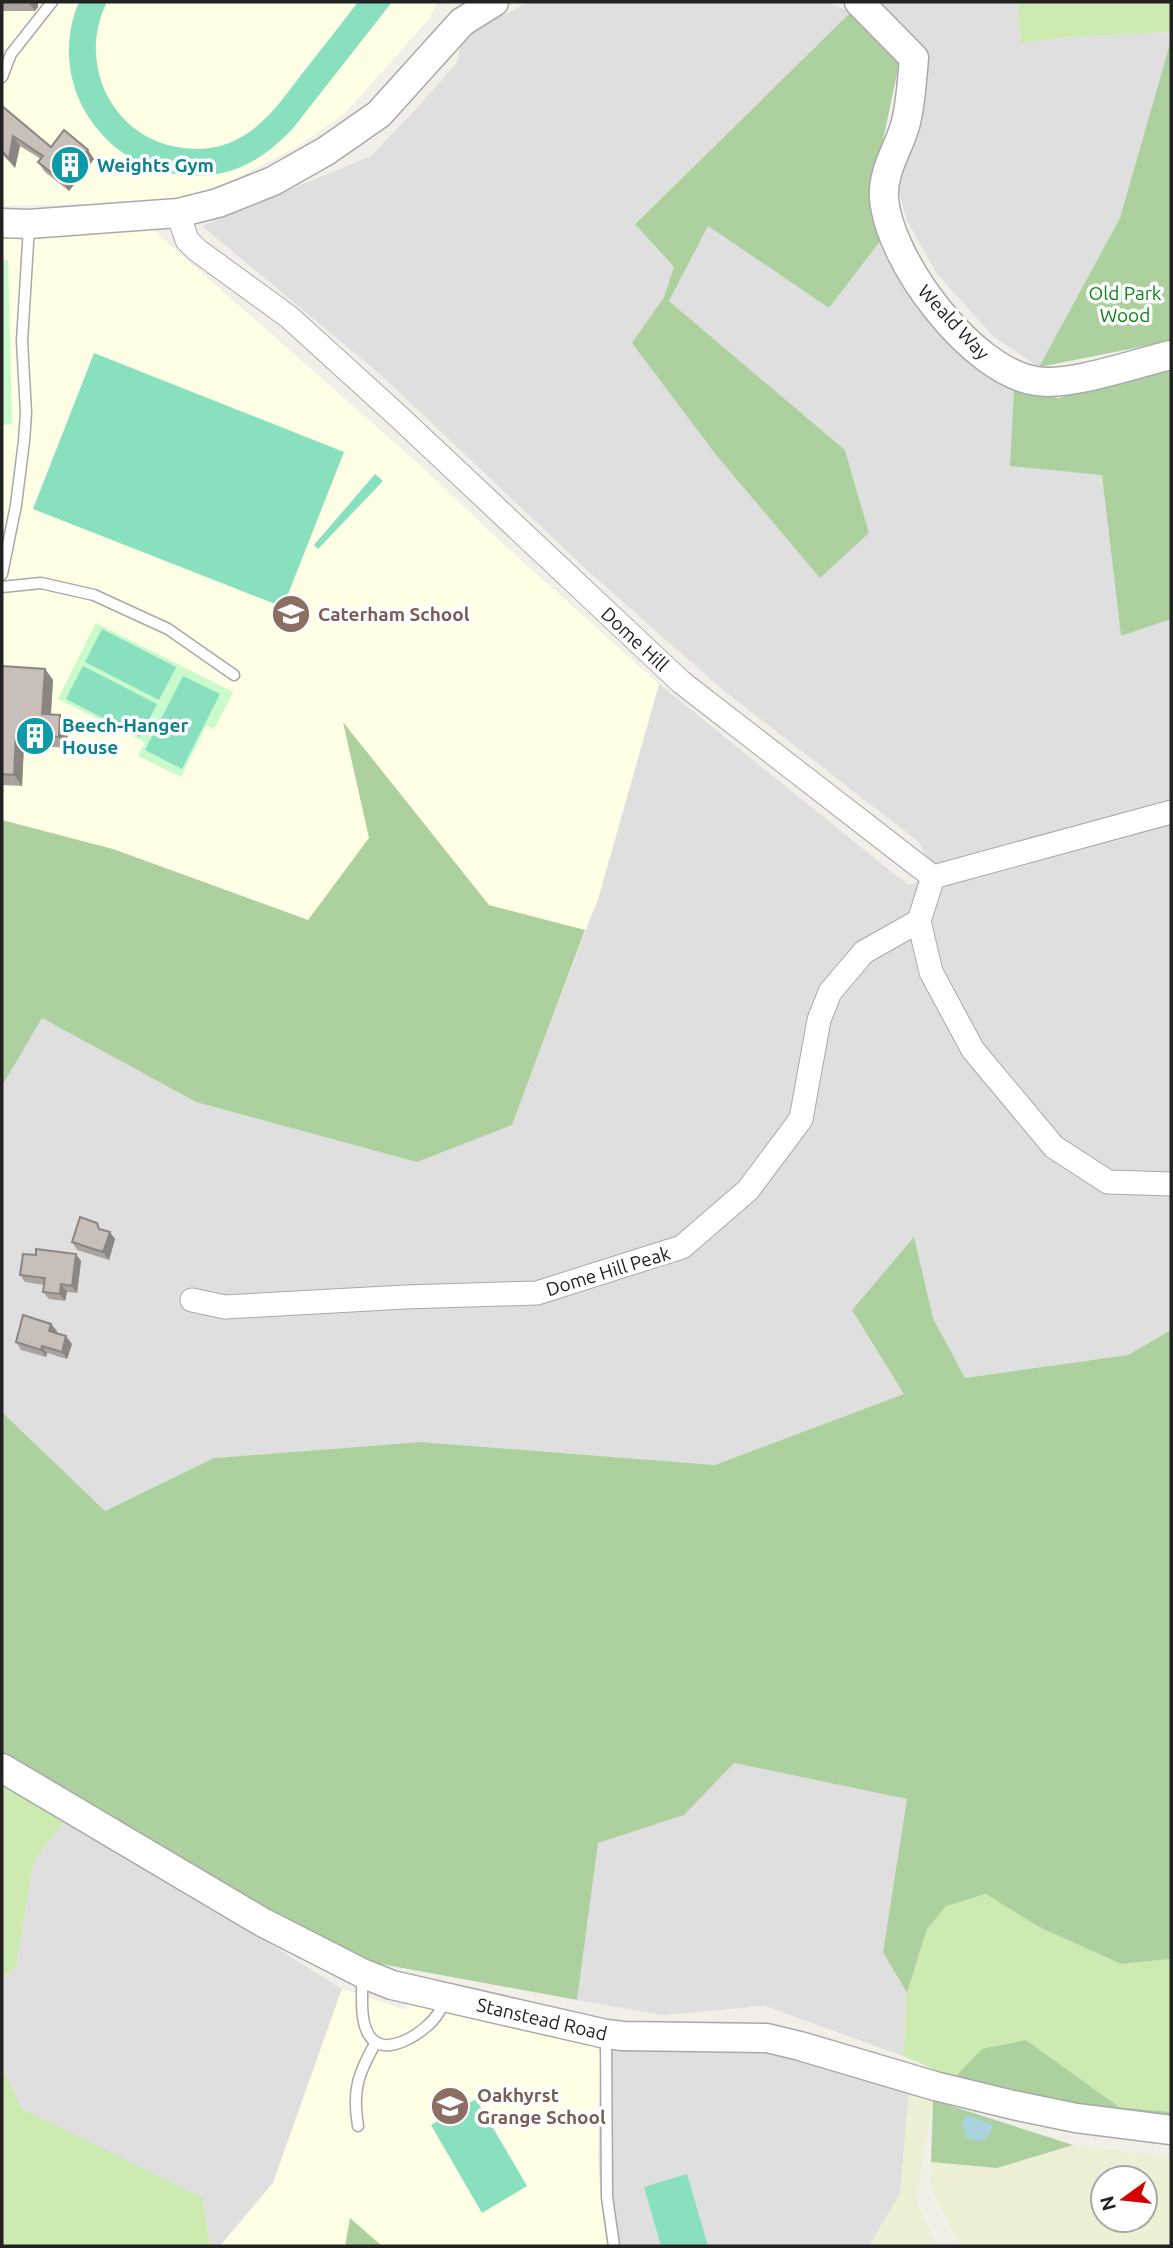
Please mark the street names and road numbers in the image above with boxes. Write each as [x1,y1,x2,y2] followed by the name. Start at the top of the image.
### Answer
[914,280,994,364] street label: Weald Way
[597,602,673,676] street label: Dome Hill
[543,1242,673,1300] street label: Dome Hill Peak
[475,1993,609,2045] street label: Stanstead Road

